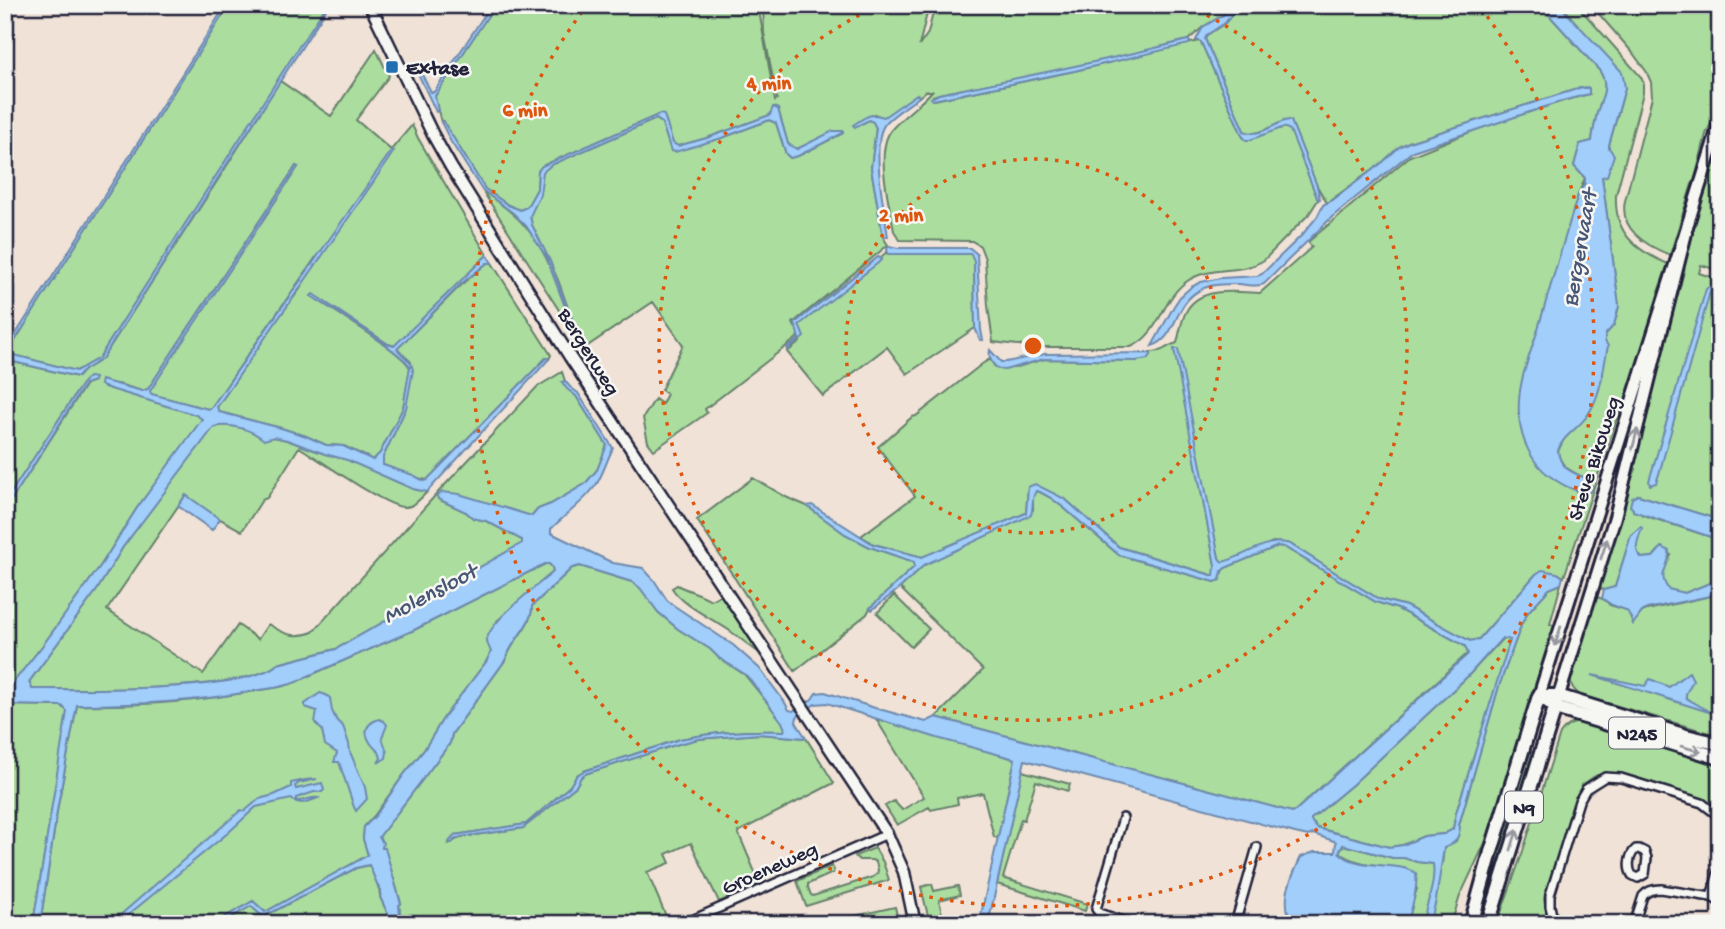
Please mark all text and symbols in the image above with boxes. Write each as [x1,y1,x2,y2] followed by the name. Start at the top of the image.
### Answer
[406,58,470,83] place label: Extase
[384,59,400,75] marker: Extase
[746,73,792,98] text: 4 min
[502,100,549,125] text: 6 min
[1558,185,1606,309] water label: Bergervaart
[879,205,924,230] text: 2 min
[550,304,624,401] street label: Bergerweg
[1021,334,1045,358] centre of rings
[1565,394,1628,524] street label: Steve Bikoweg
[1629,428,1642,451] one-way arrow
[1599,538,1612,560] one-way arrow
[379,557,485,631] water label: Molensloot
[1550,625,1563,647] one-way arrow
[1609,718,1665,748] road number: N245
[1679,744,1701,757] one-way arrow
[1505,792,1543,822] road number: N9
[1509,830,1521,852] one-way arrow
[719,838,822,902] street label: Groeneweg

